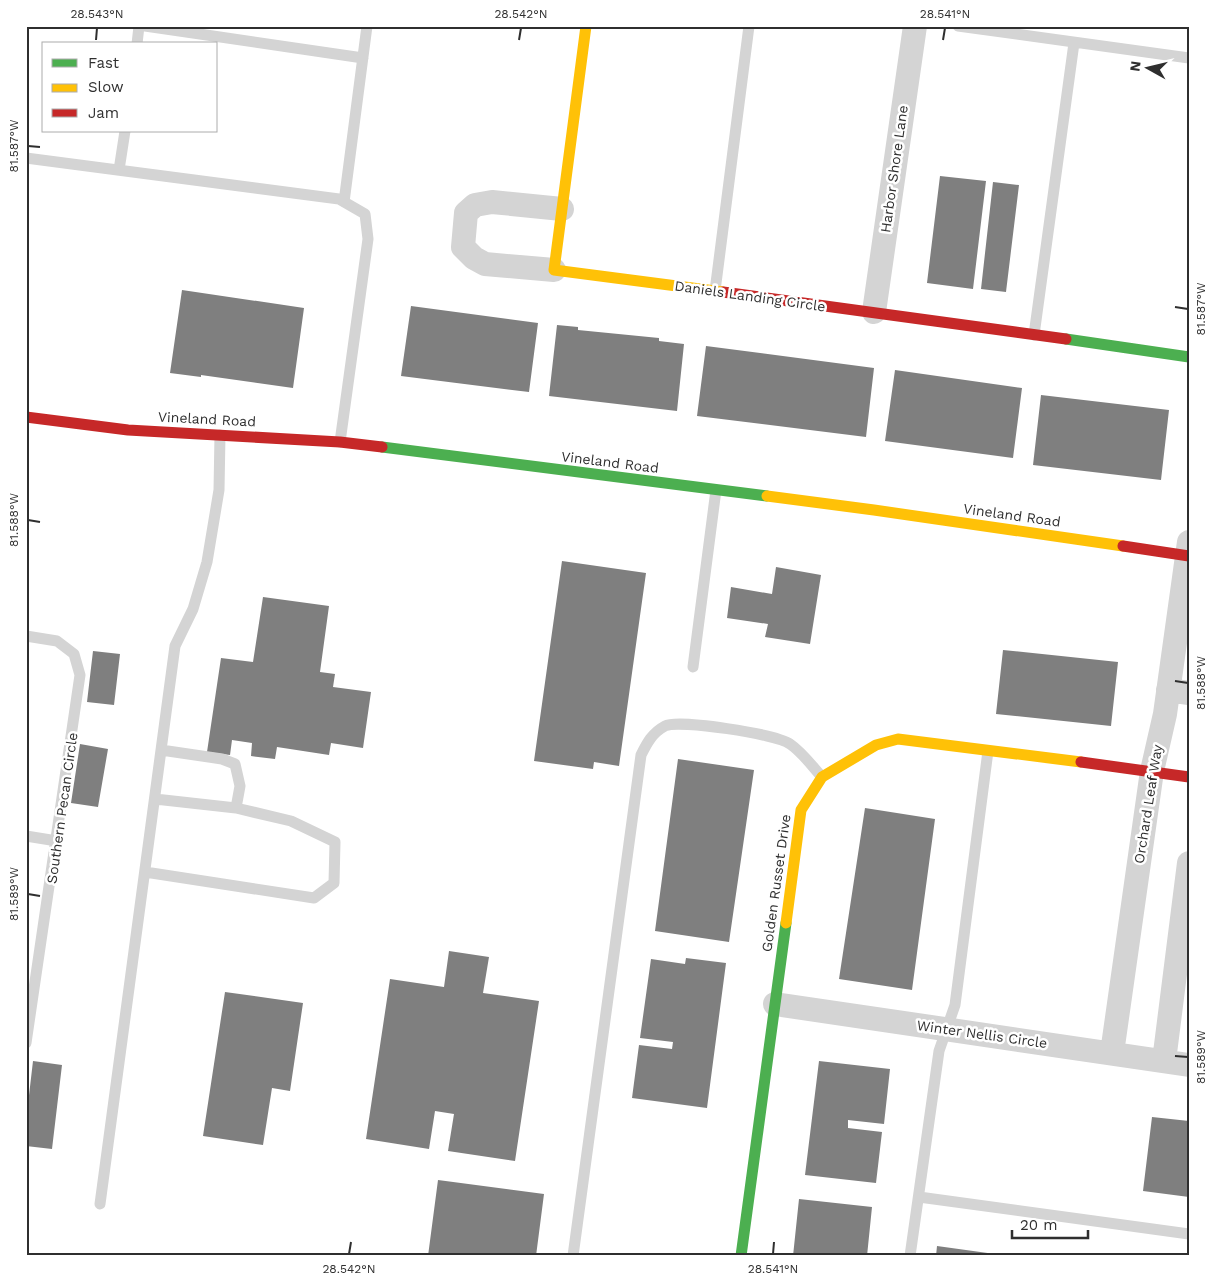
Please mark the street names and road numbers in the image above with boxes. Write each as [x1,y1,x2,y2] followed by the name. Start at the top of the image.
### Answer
[877,104,911,234] street label: Harbor Shore Lane
[673,277,827,315] street label: Daniels Landing Circle
[158,408,256,430] street label: Vineland Road
[560,448,660,476] street label: Vineland Road
[962,500,1062,530] street label: Vineland Road
[43,731,81,885] street label: Southern Pecan Circle
[1131,742,1165,865] street label: Orchard Leaf Way
[758,813,794,953] street label: Golden Russet Drive
[916,1017,1048,1051] street label: Winter Nellis Circle

